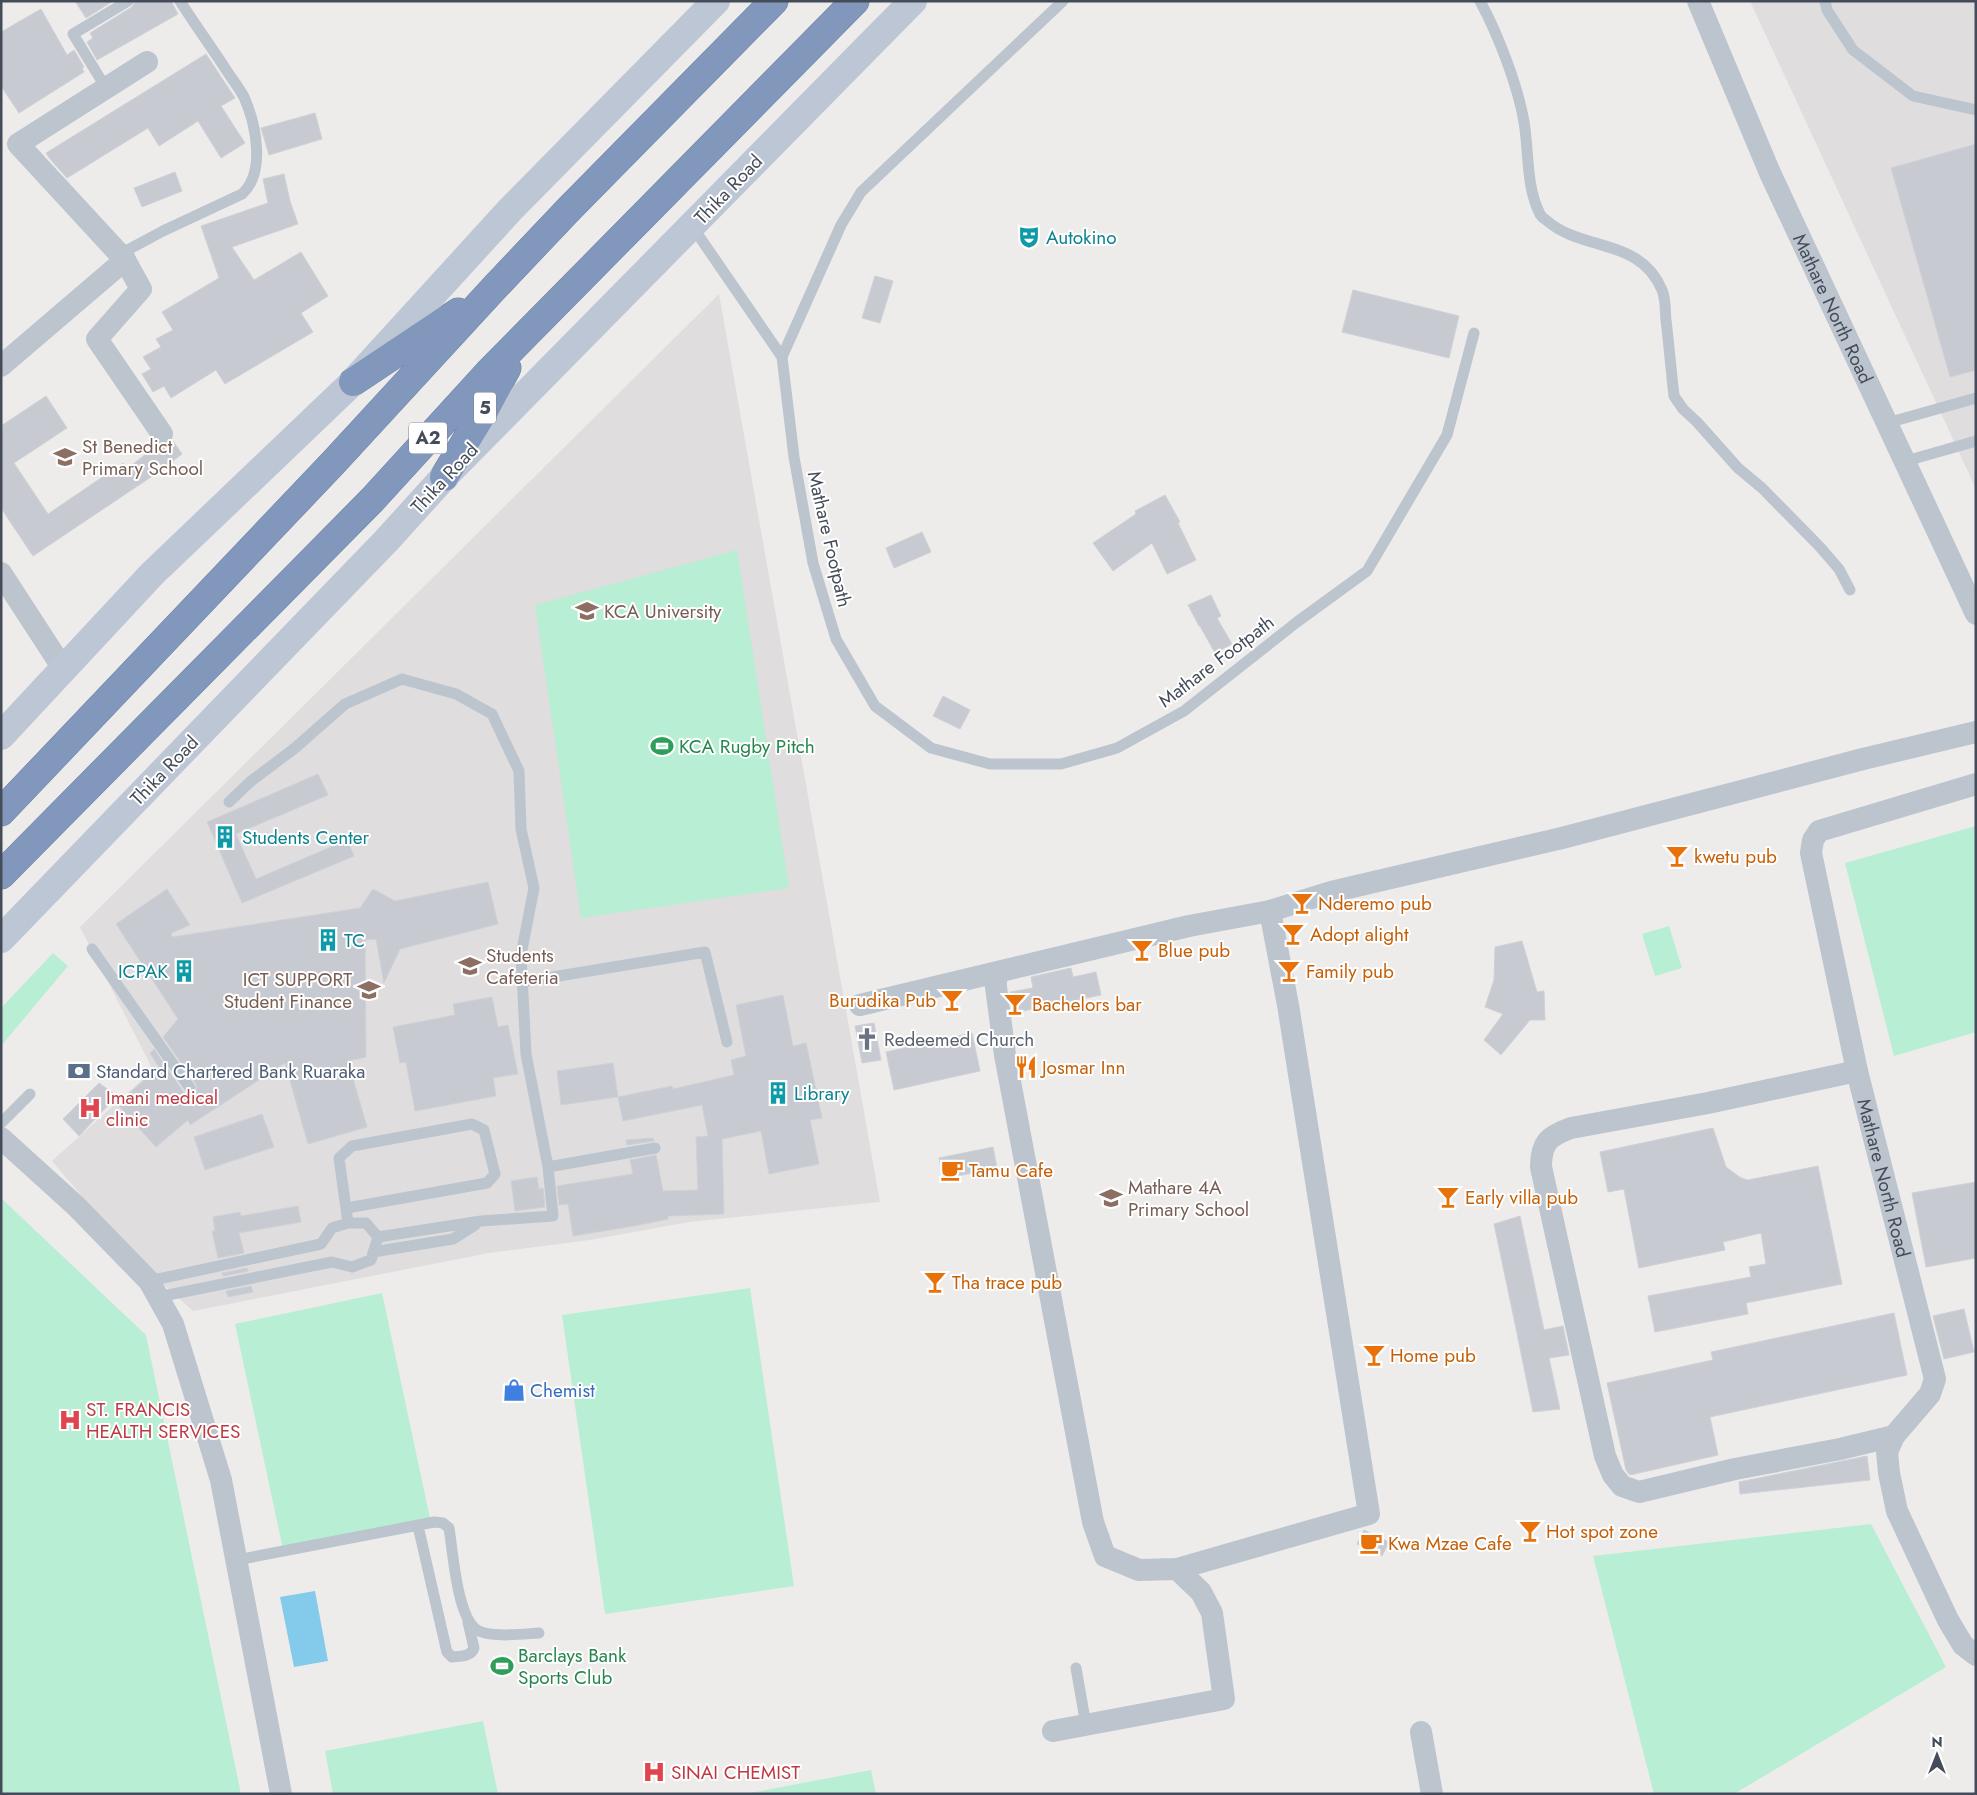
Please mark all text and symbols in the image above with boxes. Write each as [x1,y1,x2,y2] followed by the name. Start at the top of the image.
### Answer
[688,148,769,230] street label: Thika Road
[1016,224,1042,250] theatre icon: Autokino
[1046,224,1117,251] place label: Autokino
[1786,229,1880,388] street label: Mathare North Road
[474,392,496,423] road number: 5
[409,422,447,453] road number: A2
[82,433,203,482] place label: St Benedict Primary School
[405,437,484,520] street label: Thika Road
[52,444,78,470] school or university icon: St Benedict Primary School
[801,469,858,610] street label: Mathare Footpath
[574,598,600,624] school or university icon: KCA University
[604,598,722,625] place label: KCA University
[1153,609,1280,714] street label: Mathare Footpath
[124,729,205,811] street label: Thika Road
[649,733,675,759] sports icon: KCA Rugby Pitch
[679,733,815,760] place label: KCA Rugby Pitch
[212,824,238,850] building icon: Students Center
[242,824,370,851] place label: Students Center
[1664,843,1690,869] bar icon: kwetu pub
[1694,843,1777,870] place label: kwetu pub
[1289,890,1315,916] bar icon: Nderemo pub
[1318,890,1432,917] place label: Nderemo pub
[1280,921,1306,947] bar icon: Adopt alight
[1310,921,1409,948] place label: Adopt alight
[315,927,341,953] building icon: TC
[344,927,365,954] place label: TC
[1129,937,1155,963] bar icon: Blue pub
[1158,937,1230,964] place label: Blue pub
[486,942,558,991] place label: Students Cafeteria
[457,953,483,979] school or university icon: Students Cafeteria
[118,958,168,985] place label: ICPAK
[171,958,197,984] building icon: ICPAK
[1276,958,1302,984] bar icon: Family pub
[1306,958,1394,985] place label: Family pub
[224,966,352,1015] place label: ICT SUPPORT Student Finance
[356,977,382,1003] school or university icon: ICT SUPPORT Student Finance
[829,987,936,1014] place label: Burudika Pub
[939,987,965,1013] bar icon: Burudika Pub
[1002,991,1028,1017] bar icon: Bachelors bar
[1032,991,1142,1018] place label: Bachelors bar
[854,1026,880,1052] church icon: Redeemed Church
[884,1026,1034,1053] place label: Redeemed Church
[1013,1054,1039,1080] restaurant icon: Josmar Inn
[1039,1054,1125,1081] place label: Josmar Inn
[66,1058,92,1084] bank icon: Standard Chartered Bank Ruaraka
[96,1058,365,1085] place label: Standard Chartered Bank Ruaraka
[765,1080,791,1106] building icon: Library
[794,1080,850,1107] place label: Library
[106,1084,218,1133] place label: Imani medical clinic
[77,1095,103,1121] hospital icon: Imani medical clinic
[1851,1096,1917,1260] street label: Mathare North Road
[939,1157,965,1183] cafe icon: Tamu Cafe
[969,1157,1053,1184] place label: Tamu Cafe
[1128,1174,1249,1223] place label: Mathare 4A Primary School
[1435,1184,1461,1210] bar icon: Early villa pub
[1465,1184,1578,1211] place label: Early villa pub
[1098,1185,1124,1211] school or university icon: Mathare 4A Primary School
[922,1269,948,1295] bar icon: Tha trace pub
[952,1269,1062,1296] place label: Tha trace pub
[1361,1342,1387,1368] bar icon: Home pub
[1390,1342,1476,1369] place label: Home pub
[501,1377,527,1403] shop icon: Chemist
[530,1377,595,1404] place label: Chemist
[86,1396,241,1445] place label: ST. FRANCIS HEALTH SERVICES
[57,1407,83,1433] hospital icon: ST. FRANCIS HEALTH SERVICES
[1517,1518,1543,1544] bar icon: Hot spot zone
[1546,1518,1658,1545] place label: Hot spot zone
[1358,1530,1384,1556] cafe icon: Kwa Mzae Cafe
[1388,1530,1512,1557] place label: Kwa Mzae Cafe
[518,1642,627,1691] place label: Barclays Bank Sports Club
[489,1653,515,1679] sports icon: Barclays Bank Sports Club
[1912,1730,1962,1780] north arrow
[1931,1732,1943,1752] text: N
[641,1759,667,1785] hospital icon: SINAI CHEMIST
[671,1759,800,1786] place label: SINAI CHEMIST

